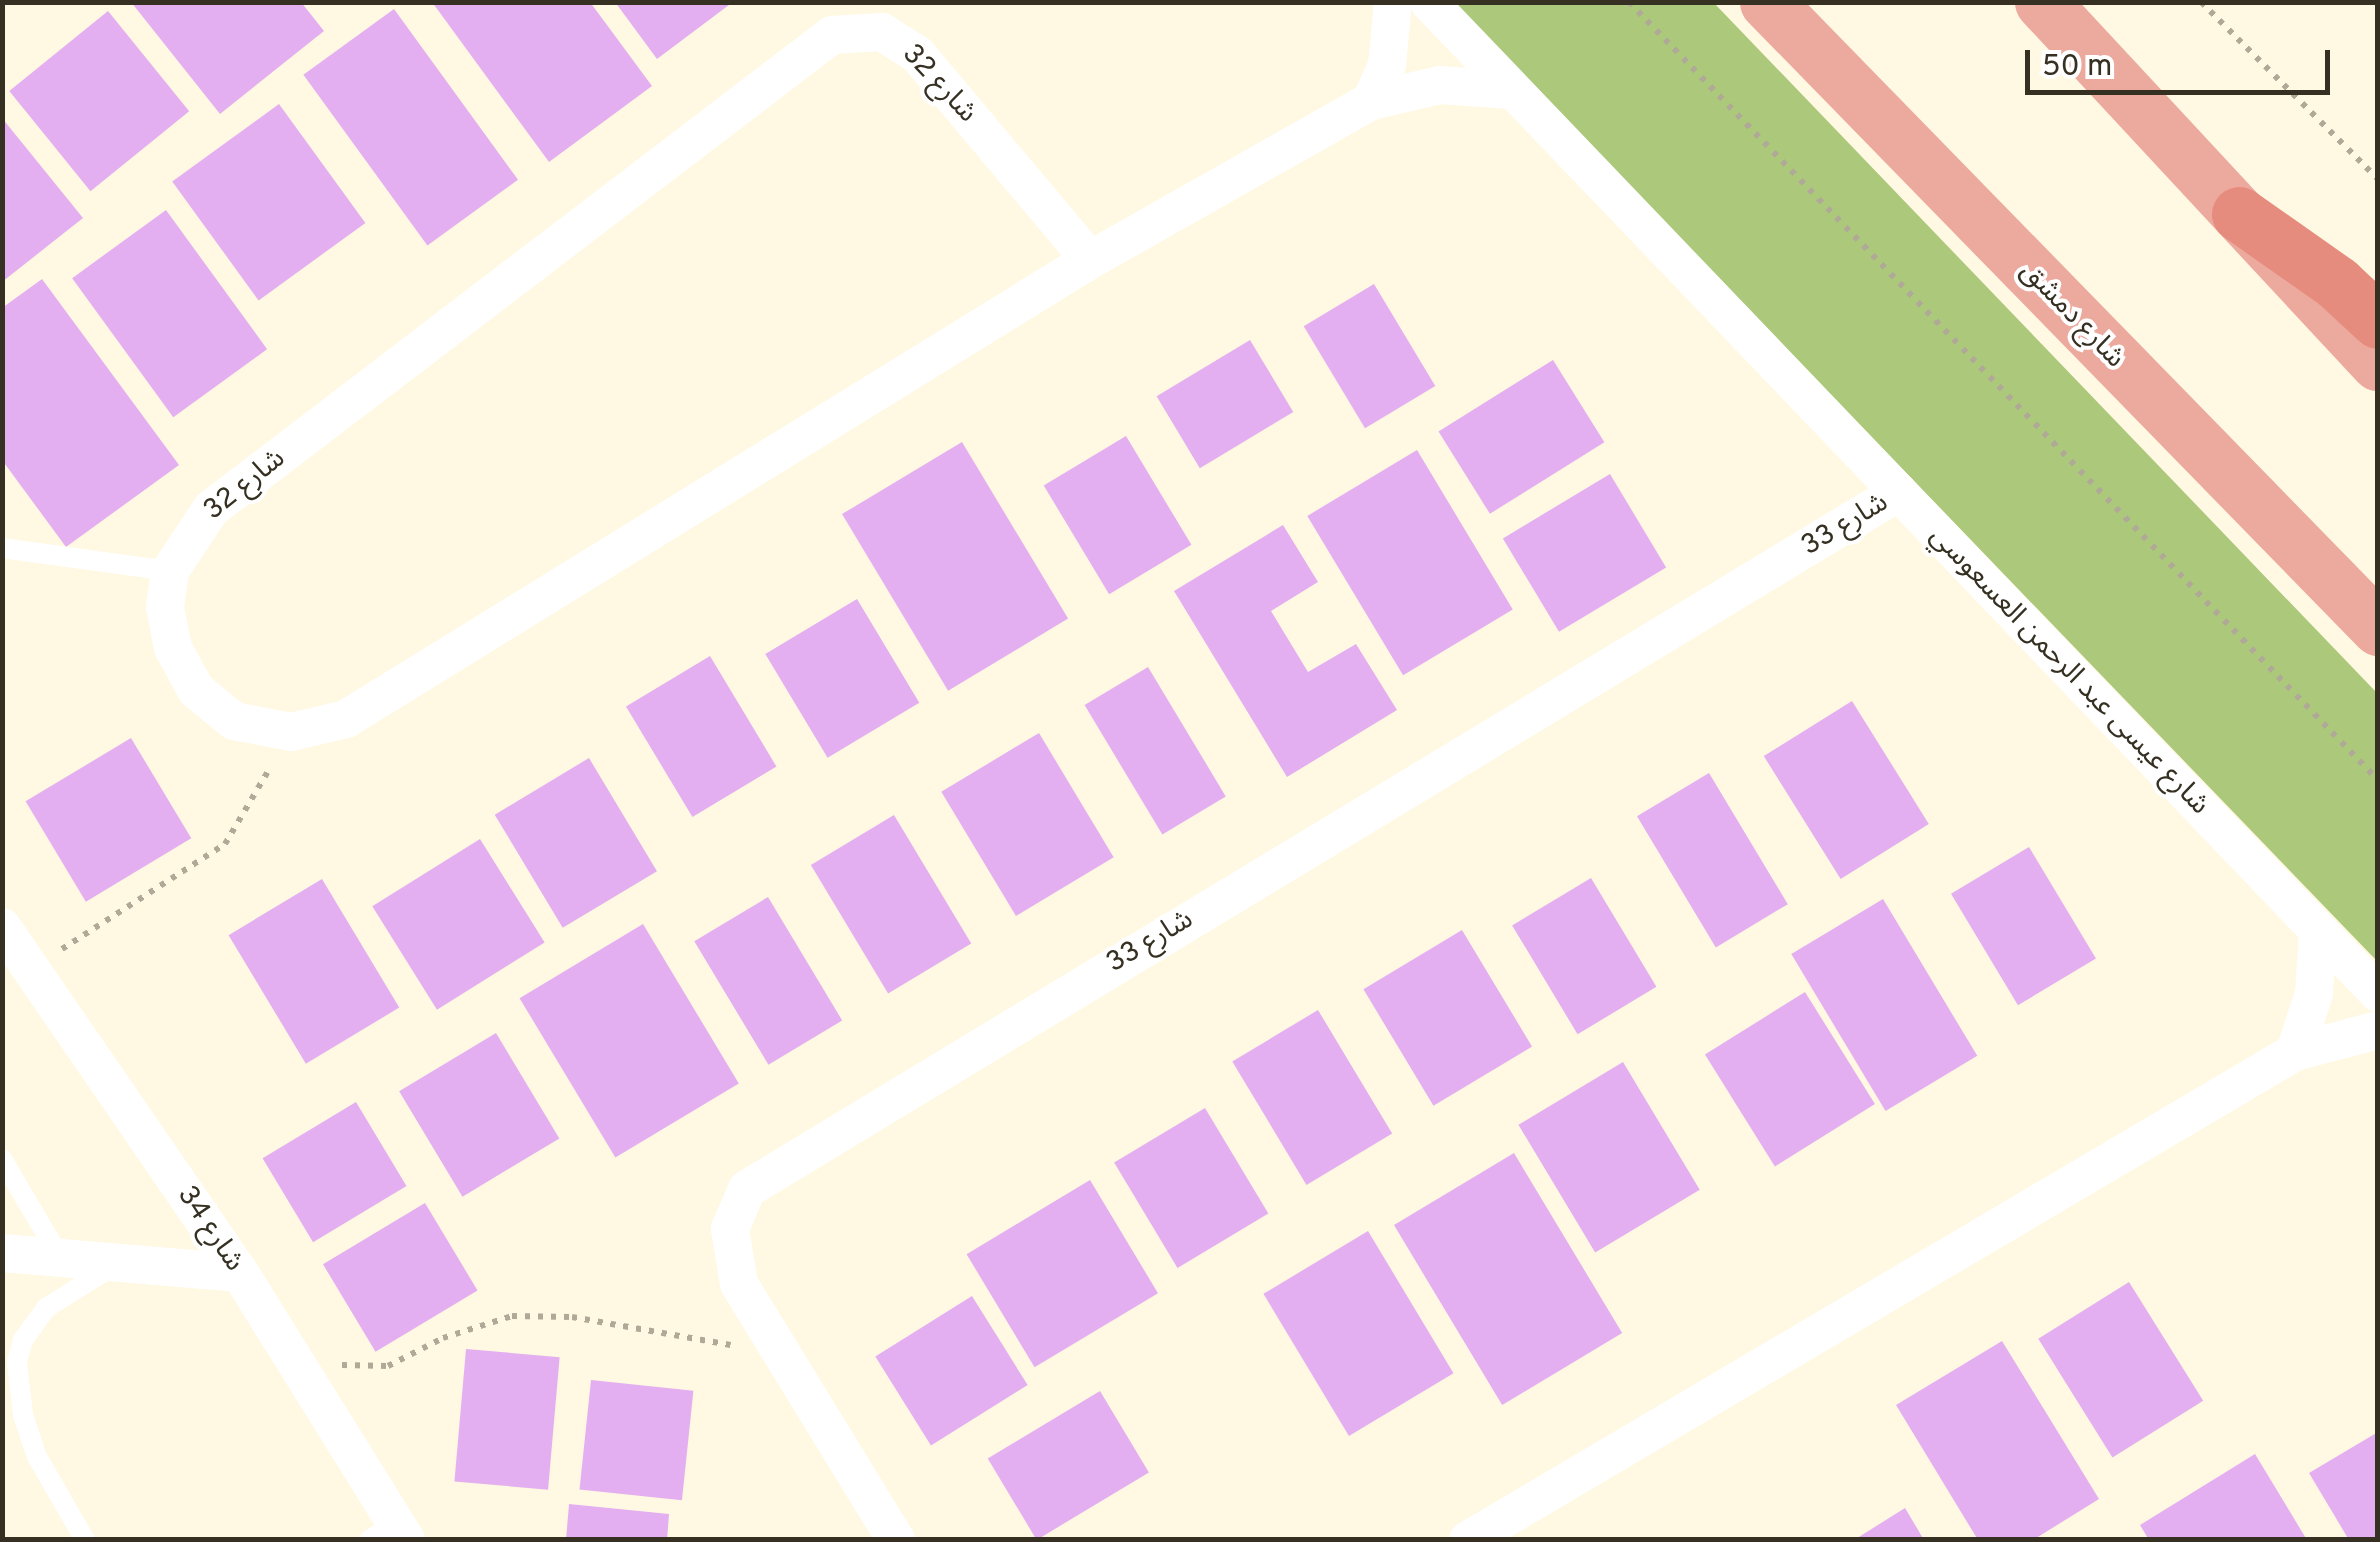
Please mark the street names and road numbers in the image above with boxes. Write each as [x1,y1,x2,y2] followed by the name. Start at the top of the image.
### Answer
[894,38,984,130] street label: شارع 32
[2013,255,2131,375] street label: شارع دمشق
[198,442,292,528] street label: شارع 32
[1796,486,1894,564] street label: شارع 33
[1922,520,2216,822] street label: شارع عيسى عبد الرحمن العسعوسي
[1101,903,1199,981] street label: شارع 33
[169,1180,251,1278] street label: شارع 34

